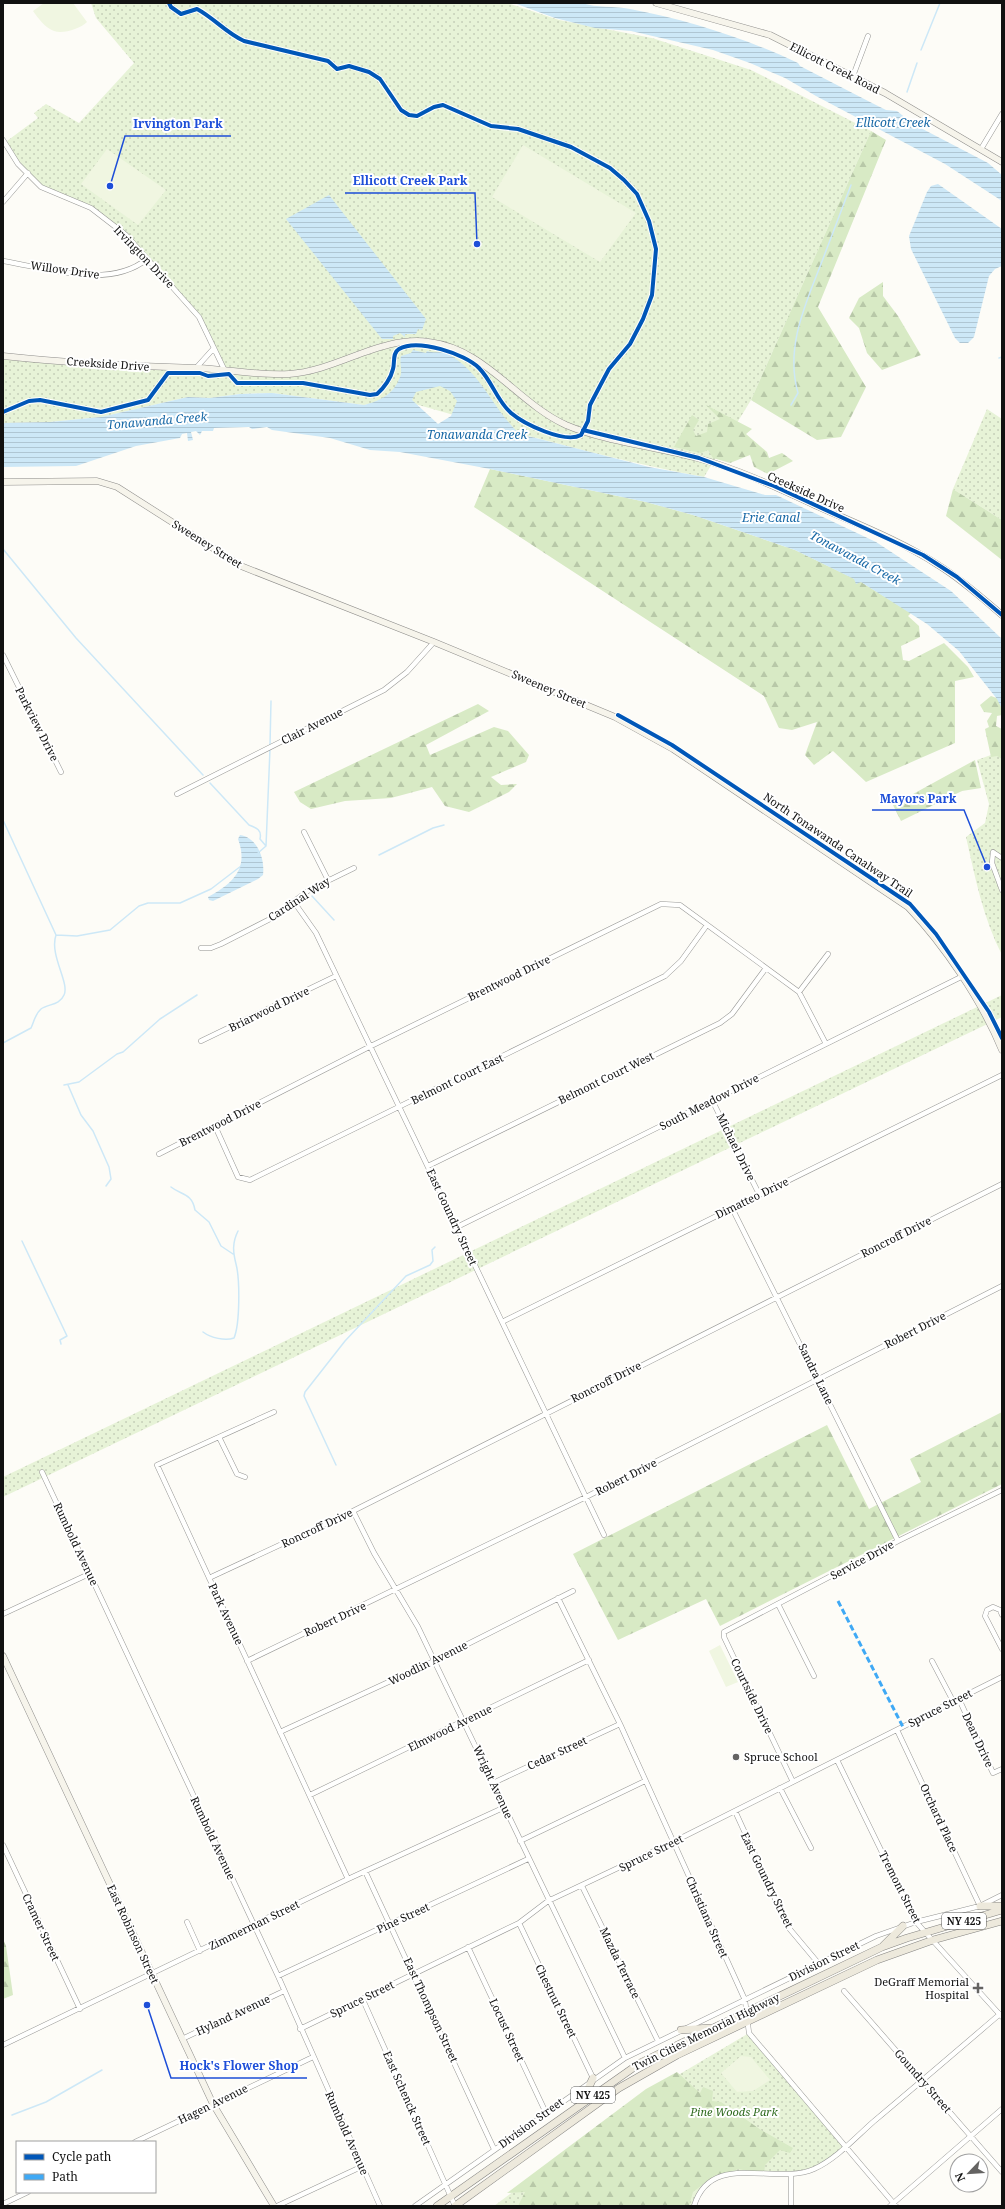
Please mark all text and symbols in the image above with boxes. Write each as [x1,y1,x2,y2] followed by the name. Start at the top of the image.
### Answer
[788,38,883,97] street label: Ellicott Creek Road
[125,112,231,136] callout: Irvington Park
[855,114,932,131] water label: Ellicott Creek
[133,115,223,132] text: Irvington Park
[345,169,475,193] callout: Ellicott Creek Park
[353,172,468,189] text: Ellicott Creek Park
[111,222,178,291] street label: Irvington Drive
[30,257,101,282] street label: Willow Drive
[66,353,150,374] street label: Creekside Drive
[106,408,209,433] water label: Tonawanda Creek
[427,426,528,443] water label: Tonawanda Creek
[765,468,847,515] street label: Creekside Drive
[741,509,800,526] water label: Erie Canal
[169,516,245,571] street label: Sweeney Street
[807,526,905,589] water label: Tonawanda Creek
[510,666,589,711] street label: Sweeney Street
[12,684,63,764] street label: Parkview Drive
[278,704,345,747] street label: Clair Avenue
[872,786,964,810] callout: Mayors Park
[761,789,916,901] street label: North Tonawanda Canalway Trail
[880,790,957,807] text: Mayors Park
[265,873,333,924] street label: Cardinal Way
[465,951,553,1004] street label: Brentwood Drive
[226,982,312,1035] street label: Briarwood Drive
[555,1048,656,1107] street label: Belmont Court West
[408,1050,506,1107] street label: Belmont Court East
[656,1070,761,1133] street label: South Meadow Drive
[176,1095,263,1150] street label: Brentwood Drive
[714,1110,759,1183] street label: Michael Drive
[424,1166,481,1268] street label: East Goundry Street
[713,1173,791,1222] street label: Dimatteo Drive
[858,1212,934,1261] street label: Roncroff Drive
[881,1308,948,1351] street label: Robert Drive
[795,1341,838,1407] street label: Sandra Lane
[568,1357,644,1406] street label: Roncroff Drive
[592,1455,659,1498] street label: Robert Drive
[51,1500,102,1588] street label: Rumbold Avenue
[279,1504,355,1551] street label: Roncroff Drive
[827,1536,896,1583] street label: Service Drive
[206,1580,247,1647] street label: Park Avenue
[301,1598,368,1640] street label: Robert Drive
[386,1637,470,1688] street label: Woodlin Avenue
[728,1656,777,1736] street label: Courtside Drive
[905,1685,974,1730] street label: Spruce Street
[405,1701,494,1754] street label: Elmwood Avenue
[959,1710,998,1770] street label: Dean Drive
[524,1732,589,1773] street label: Cedar Street
[470,1743,517,1821] street label: Wright Avenue
[744,1749,818,1764] place label: Spruce School
[731,1752,741,1762] marker: Spruce School
[917,1781,962,1855] street label: Orchard Place
[188,1794,239,1882] street label: Rumbold Avenue
[738,1829,797,1930] street label: East Goundry Street
[616,1830,686,1875] street label: Spruce Street
[876,1848,925,1926] street label: Tremont Street
[683,1874,732,1960] street label: Christiana Street
[104,1882,163,1986] street label: East Robinson Street
[19,1891,64,1963] street label: Cramer Street
[206,1896,302,1953] street label: Zimmerman Street
[374,1899,432,1936] street label: Pine Street
[942,1913,986,1929] road number: NY 425
[597,1925,644,2001] street label: Mazda Terrace
[786,1937,862,1984] street label: Division Street
[401,1955,462,2065] street label: East Thompson Street
[532,1962,581,2040] street label: Chestnut Street
[874,1974,970,2002] place label: DeGraff Memorial Hospital
[327,1976,397,2021] street label: Spruce Street
[972,1982,984,1994] marker: DeGraff Memorial Hospital
[630,1989,783,2074] street label: Twin Cities Memorial Highway
[193,1991,273,2038] street label: Hyland Avenue
[486,1996,529,2064] street label: Locust Street
[891,2046,955,2116] street label: Goundry Street
[380,2048,435,2147] street label: East Schenck Street
[171,2054,307,2078] callout: Hock's Flower Shop
[179,2057,299,2074] text: Hock's Flower Shop
[175,2080,250,2127] street label: Hagen Avenue
[571,2087,615,2103] road number: NY 425
[322,2089,373,2177] street label: Rumbold Avenue
[495,2094,566,2151] street label: Division Street
[689,2104,778,2119] park label: Pine Woods Park
[16,2141,156,2193] legend
[52,2148,112,2165] text: Cycle path
[949,2153,989,2193] north arrow
[52,2168,78,2185] text: Path
[951,2170,968,2185] text: N

